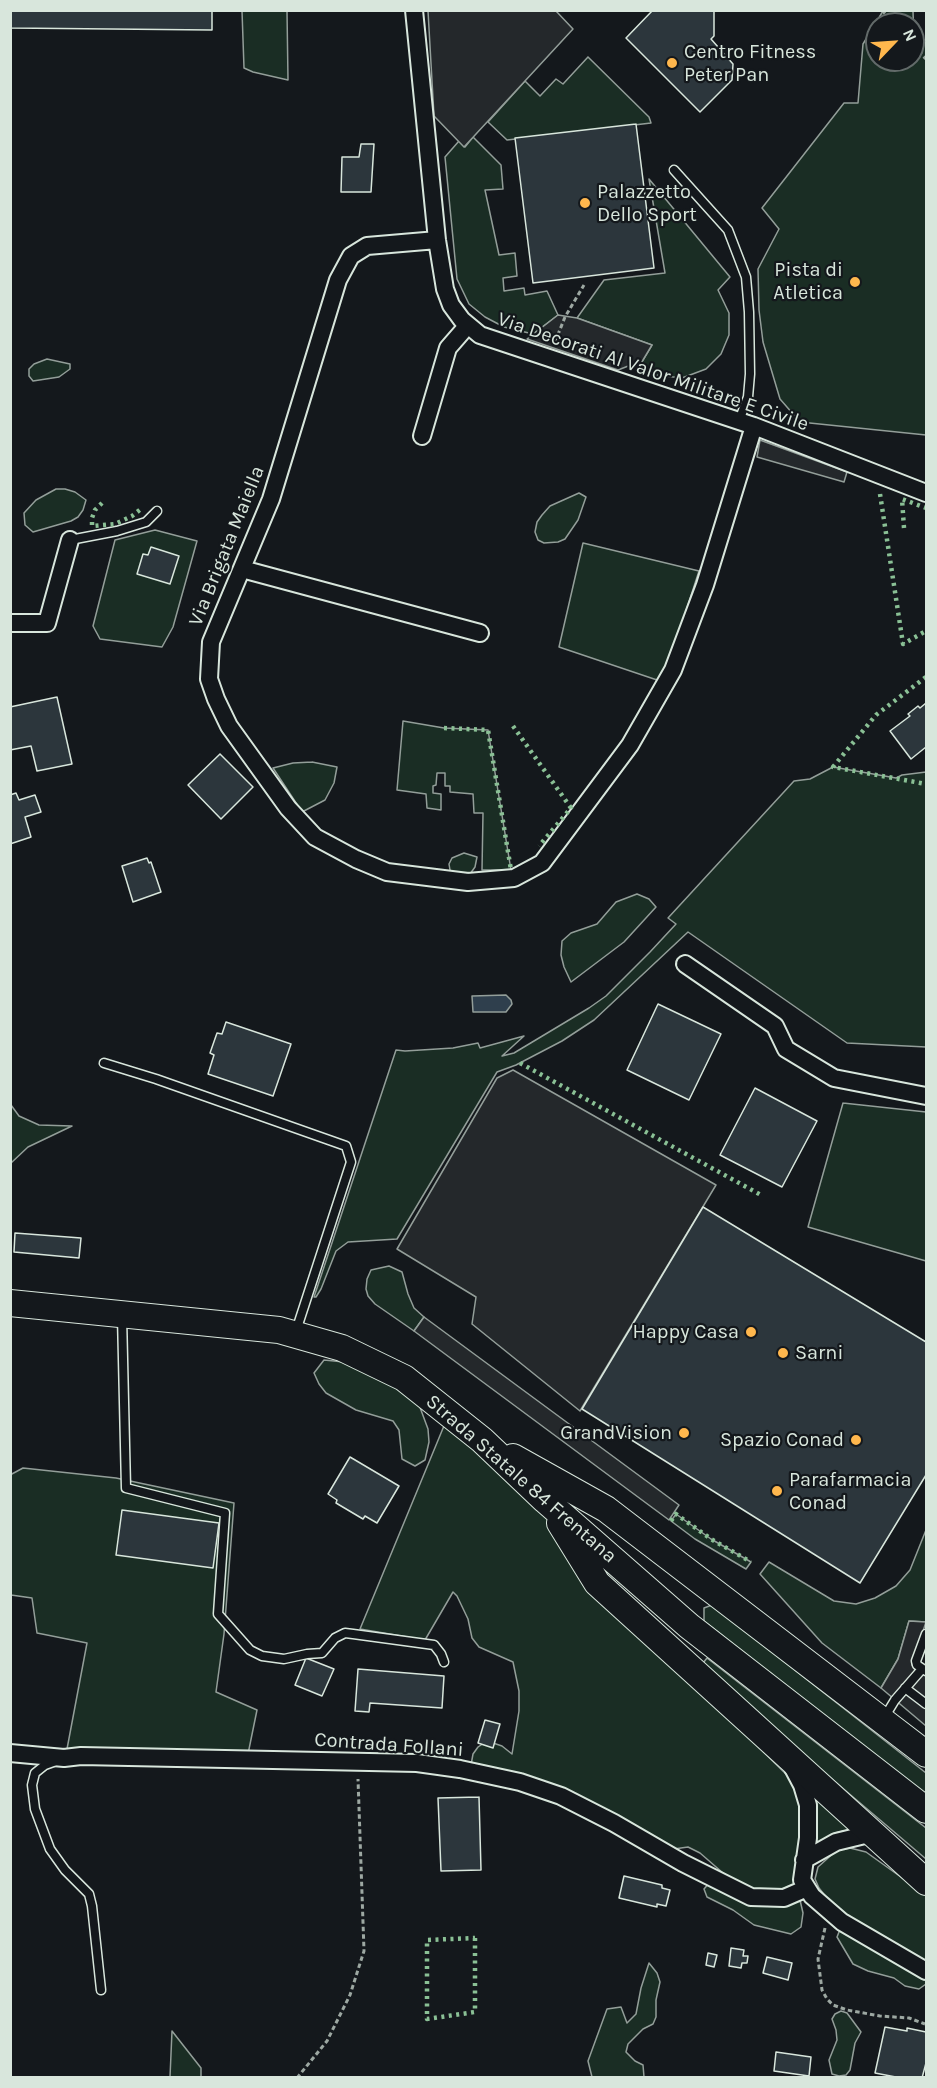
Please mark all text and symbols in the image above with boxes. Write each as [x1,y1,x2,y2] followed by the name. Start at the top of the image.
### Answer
[865,12,925,72] north arrow
[899,26,921,44] text: N
[684,40,816,87] place label: Centro Fitness Peter Pan
[665,56,679,70] marker: Centro Fitness Peter Pan
[597,180,697,227] place label: Palazzetto Dello Sport
[578,196,592,210] marker: Palazzetto Dello Sport
[773,258,843,305] place label: Pista di Atletica
[848,275,862,289] marker: Pista di Atletica
[494,307,812,437] street label: Via Decorati Al Valor Militare E Civile
[184,462,270,630] street label: Via Brigata Maiella
[632,1320,739,1344] place label: Happy Casa
[744,1325,758,1339] marker: Happy Casa
[795,1341,843,1365] place label: Sarni
[776,1346,790,1360] marker: Sarni
[421,1390,621,1568] street label: Strada Statale 84 Frentana
[560,1421,672,1445] place label: GrandVision
[677,1426,691,1440] marker: GrandVision
[720,1428,844,1452] place label: Spazio Conad
[849,1433,863,1447] marker: Spazio Conad
[789,1468,911,1515] place label: Parafarmacia Conad
[770,1484,784,1498] marker: Parafarmacia Conad
[313,1728,465,1762] street label: Contrada Follani

